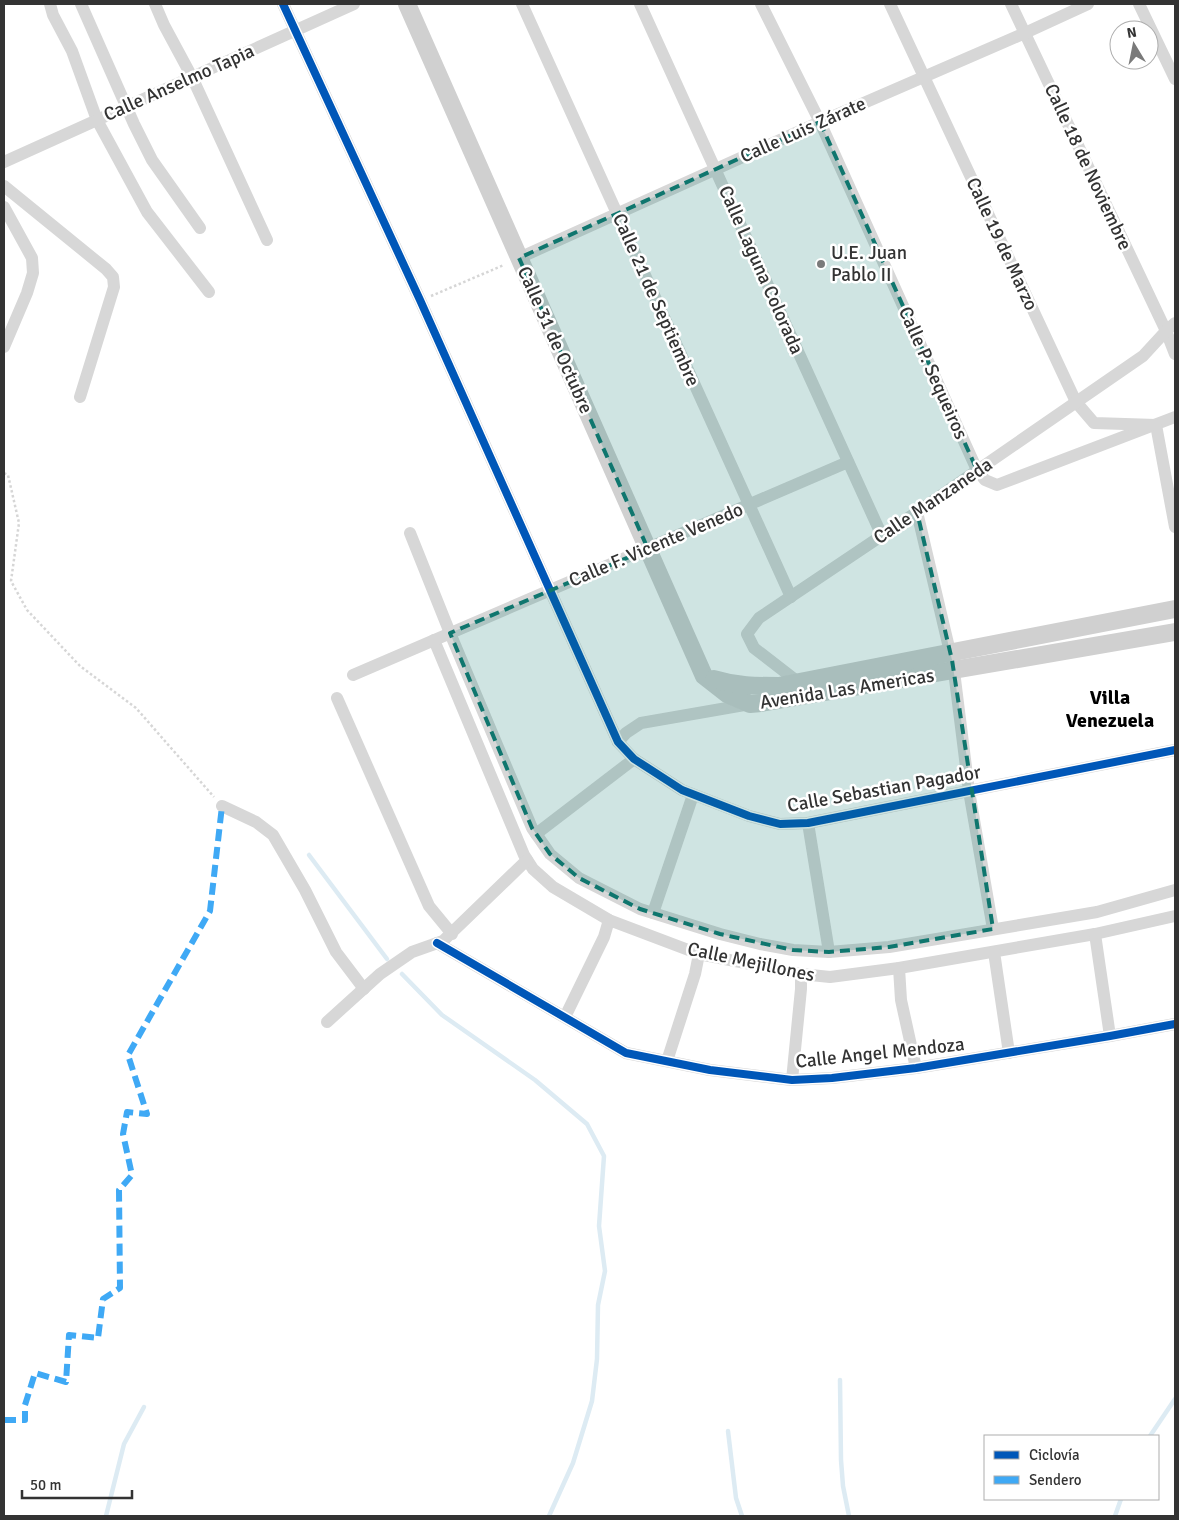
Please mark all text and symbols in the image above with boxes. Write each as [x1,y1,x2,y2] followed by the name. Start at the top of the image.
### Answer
[1109,20,1159,70] north arrow
[1126,23,1138,42] text: N
[100,39,258,127] street label: Calle Anselmo Tapia
[1039,80,1137,254] street label: Calle 18 de Noviembre
[736,92,870,168] street label: Calle Luis Zárate
[961,174,1043,314] street label: Calle 19 de Marzo
[713,182,809,358] street label: Calle Laguna Colorada
[607,210,705,390] street label: Calle 21 de Septiembre
[831,241,907,287] place label: U.E. Juan Pablo II
[815,258,827,270] marker: U.E. Juan Pablo II
[512,263,598,417] street label: Calle 31 de Octubre
[893,303,973,443] street label: Calle P. Sequeiros
[869,452,997,550] street label: Calle Manzaneda
[565,497,747,593] street label: Calle F. Vicente Venedo
[758,663,936,715] street label: Avenida Las Americas
[1066,685,1154,733] district label: Villa Venezuela
[785,760,983,818] street label: Calle Sebastian Pagador
[685,937,817,987] street label: Calle Mejillones
[794,1032,966,1074] street label: Calle Angel Mendoza
[984,1435,1159,1500] legend
[1029,1446,1080,1464] text: Ciclovía
[22,1468,132,1500] scale bar
[1029,1471,1082,1489] text: Sendero
[30,1476,61,1494] text: 50 m

